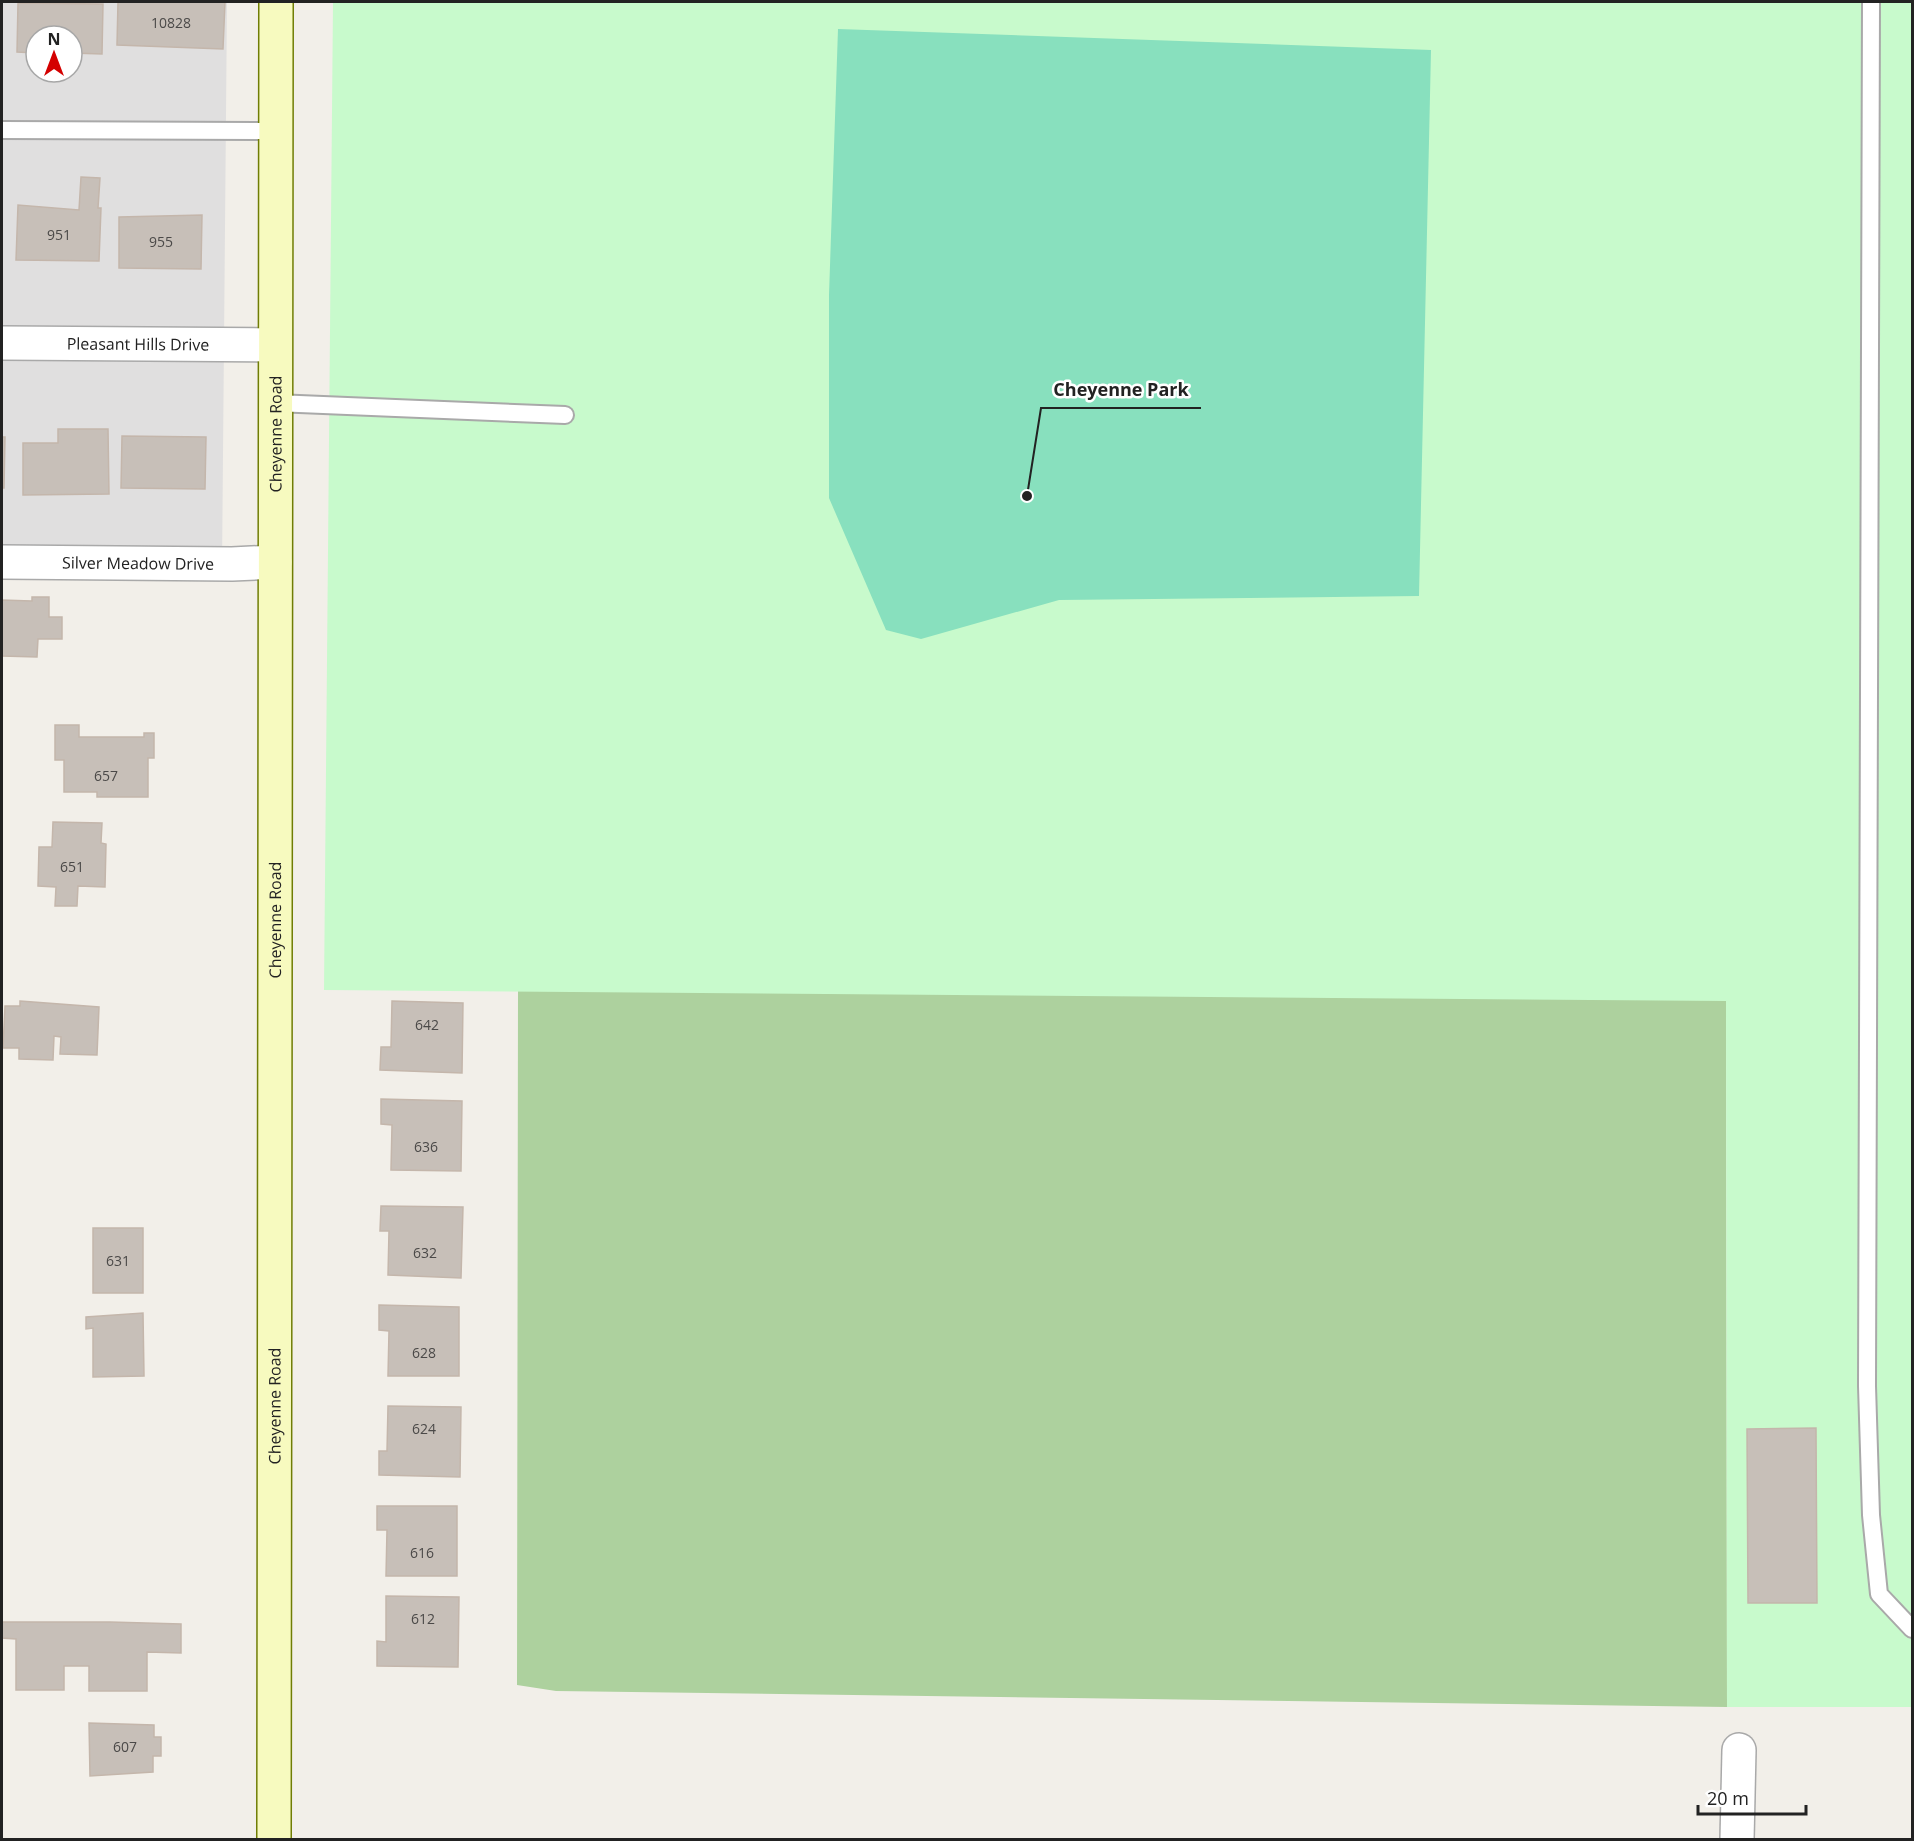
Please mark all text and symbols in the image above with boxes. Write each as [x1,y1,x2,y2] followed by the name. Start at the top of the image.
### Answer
[151,13,191,32] house number: 10828
[24,24,84,84] north arrow
[47,28,61,50] text: N
[47,225,71,244] house number: 951
[149,232,173,251] house number: 955
[67,332,209,356] street label: Pleasant Hills Drive
[1041,372,1201,408] callout: Cheyenne Park
[264,376,287,492] street label: Cheyenne Road
[1053,377,1189,401] text: Cheyenne Park
[62,552,214,575] street label: Silver Meadow Drive
[94,766,118,785] house number: 657
[60,857,84,876] house number: 651
[264,862,286,978] street label: Cheyenne Road
[415,1015,439,1034] house number: 642
[414,1137,438,1156] house number: 636
[413,1243,437,1262] house number: 632
[106,1251,130,1270] house number: 631
[412,1343,436,1362] house number: 628
[263,1348,286,1464] street label: Cheyenne Road
[412,1419,436,1438] house number: 624
[410,1543,434,1562] house number: 616
[411,1609,435,1628] house number: 612
[113,1737,137,1756] house number: 607
[1698,1778,1806,1816] scale bar
[1707,1786,1749,1810] text: 20 m

